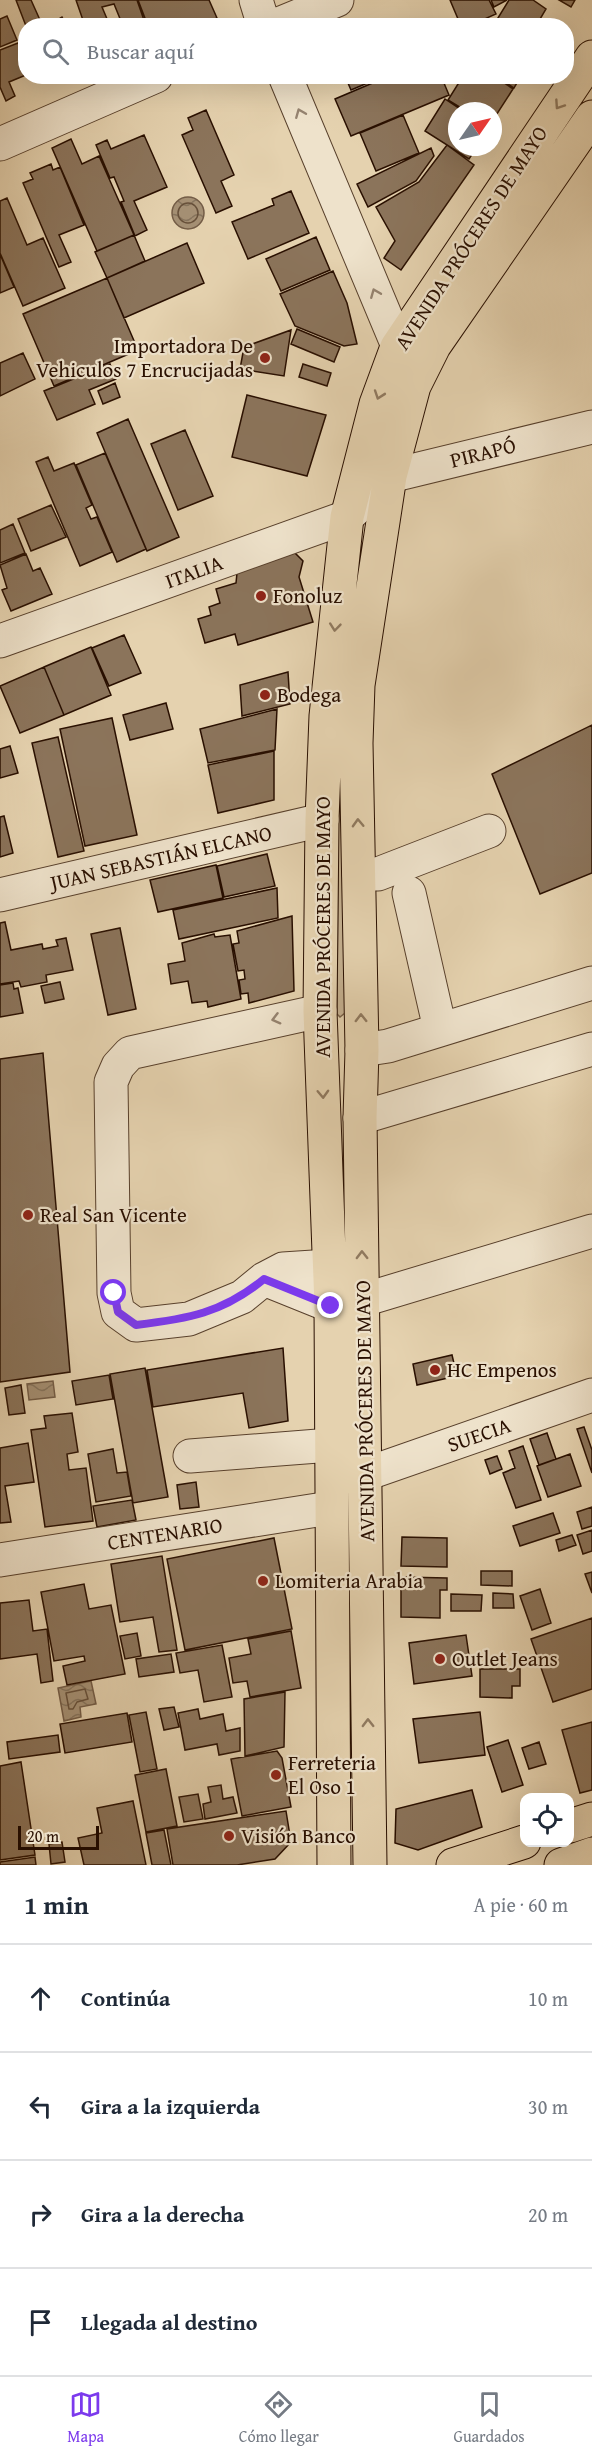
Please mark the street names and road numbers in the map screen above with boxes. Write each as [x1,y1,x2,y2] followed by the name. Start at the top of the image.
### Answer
[386,120,555,356] street label: AVENIDA PRÓCERES DE MAYO
[447,429,519,476] street label: PIRAPÓ
[161,547,227,596] street label: ITALIA
[307,796,338,1058] street label: AVENIDA PRÓCERES DE MAYO
[44,817,275,899] street label: JUAN SEBASTIÁN ELCANO
[347,1280,382,1542] street label: AVENIDA PRÓCERES DE MAYO
[443,1409,515,1460] street label: SUECIA
[105,1509,225,1558] street label: CENTENARIO

